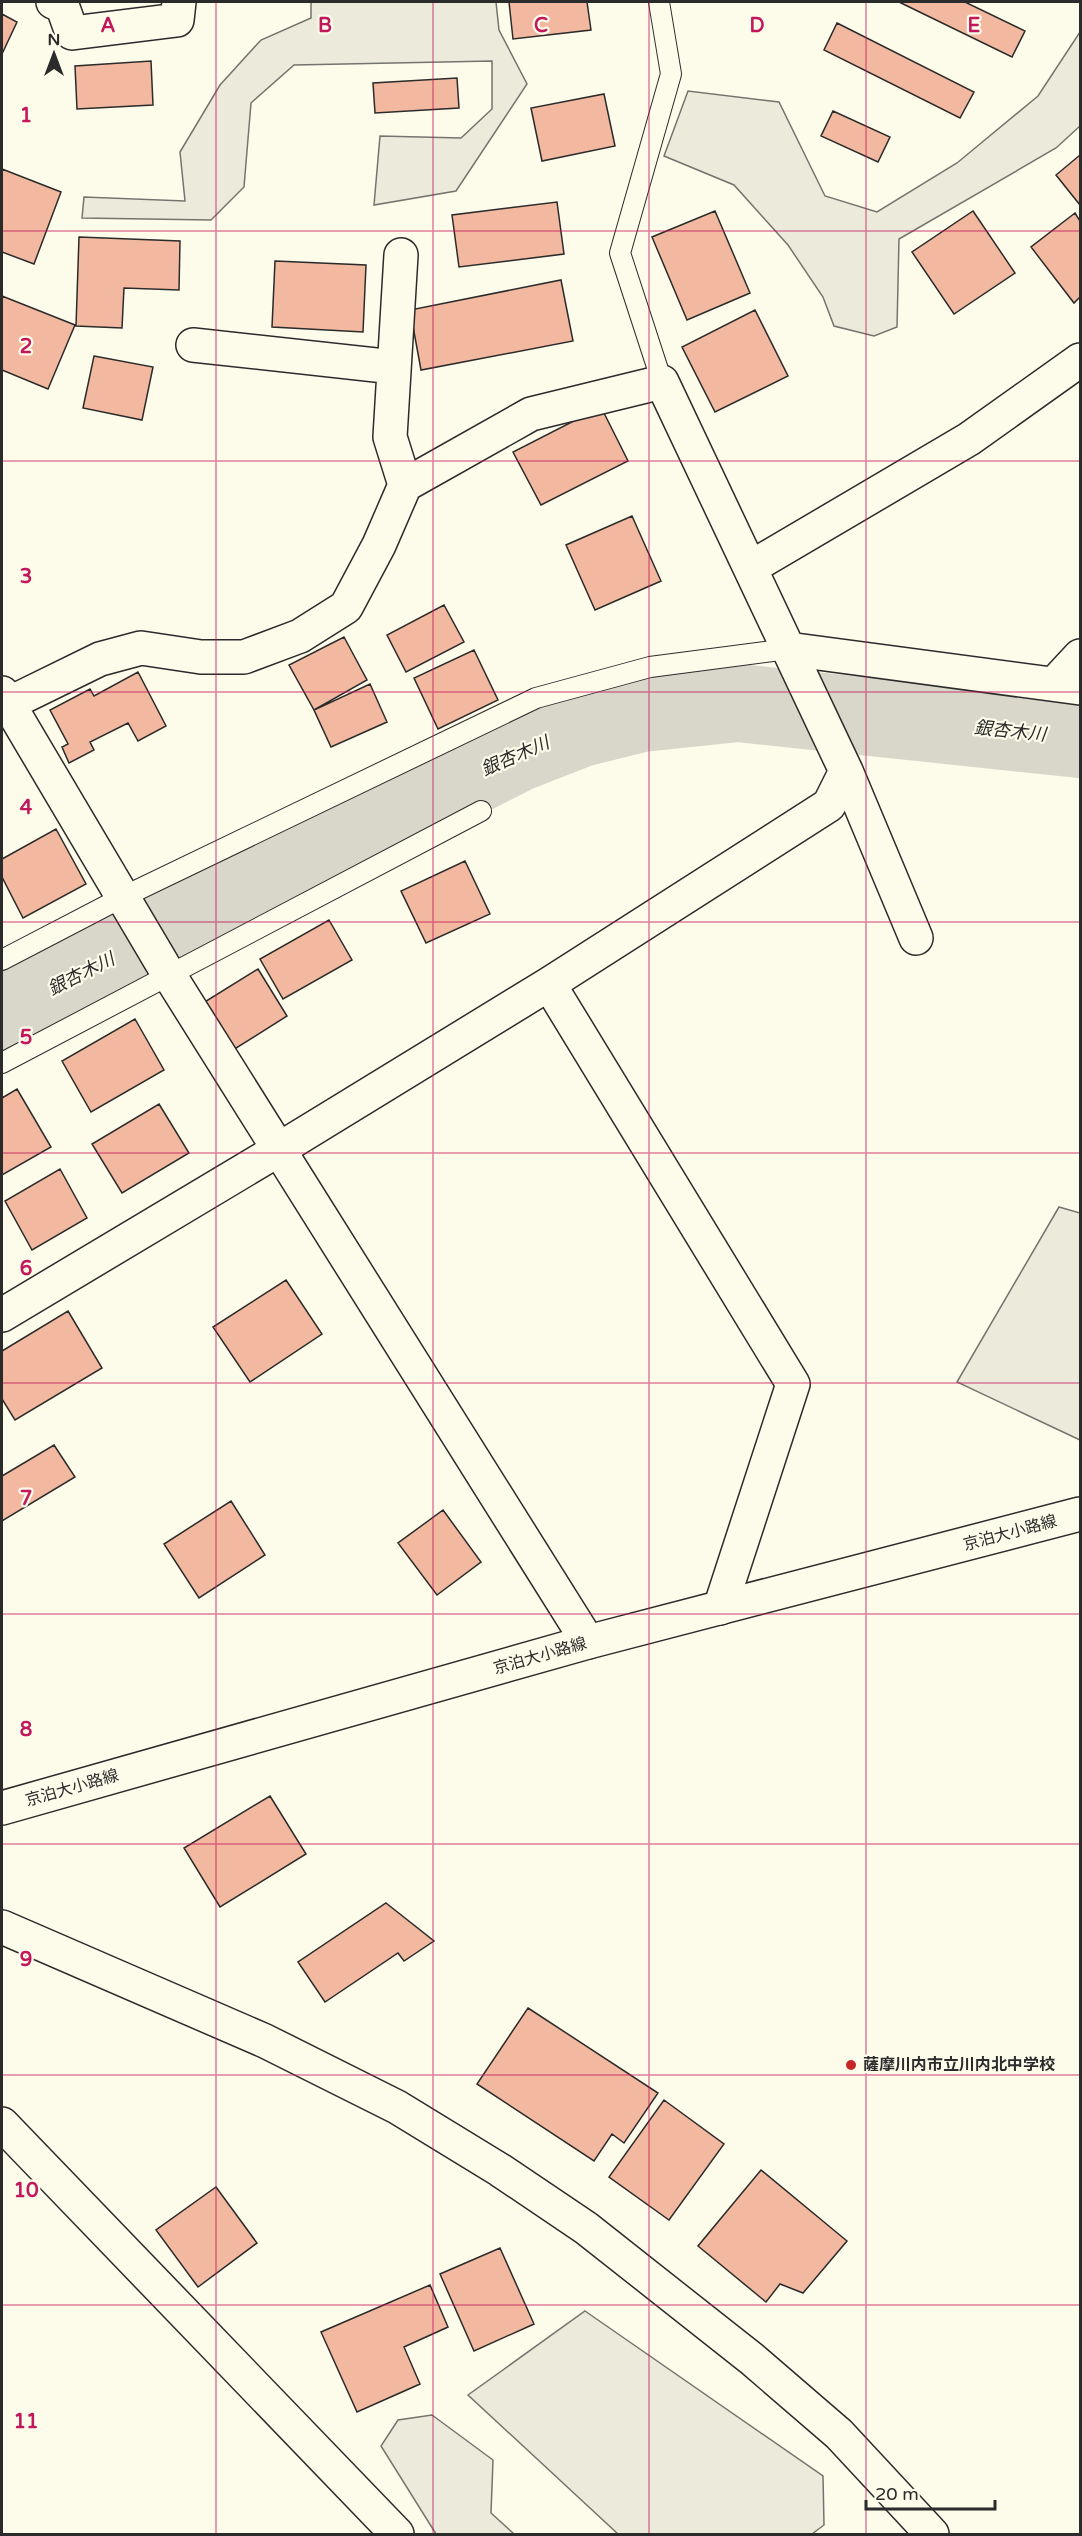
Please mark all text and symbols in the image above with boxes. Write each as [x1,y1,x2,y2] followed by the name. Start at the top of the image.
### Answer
[101,14,116,38] text: A
[318,14,332,38] text: B
[534,14,548,38] text: C
[749,14,765,38] text: D
[968,14,981,38] text: E
[24,24,84,84] north arrow
[48,30,60,50] text: N
[20,104,32,128] text: 1
[20,335,32,359] text: 2
[20,565,32,589] text: 3
[973,716,1049,746] water label: 銀杏木川
[478,730,554,781] water label: 銀杏木川
[20,796,33,820] text: 4
[44,947,120,1000] water label: 銀杏木川
[20,1026,32,1050] text: 5
[20,1257,32,1281] text: 6
[20,1487,32,1511] text: 7
[961,1511,1059,1555] street label: 京泊大小路線
[491,1633,589,1679] street label: 京泊大小路線
[20,1718,32,1742] text: 8
[23,1765,121,1811] street label: 京泊大小路線
[20,1948,32,1972] text: 9
[863,2055,1055,2075] place label: 薩摩川内市立川内北中学校
[844,2058,858,2072] marker: 薩摩川内市立川内北中学校
[13,2179,39,2203] text: 10
[13,2410,39,2434] text: 11
[866,2473,995,2511] scale bar
[875,2483,919,2505] text: 20 m

